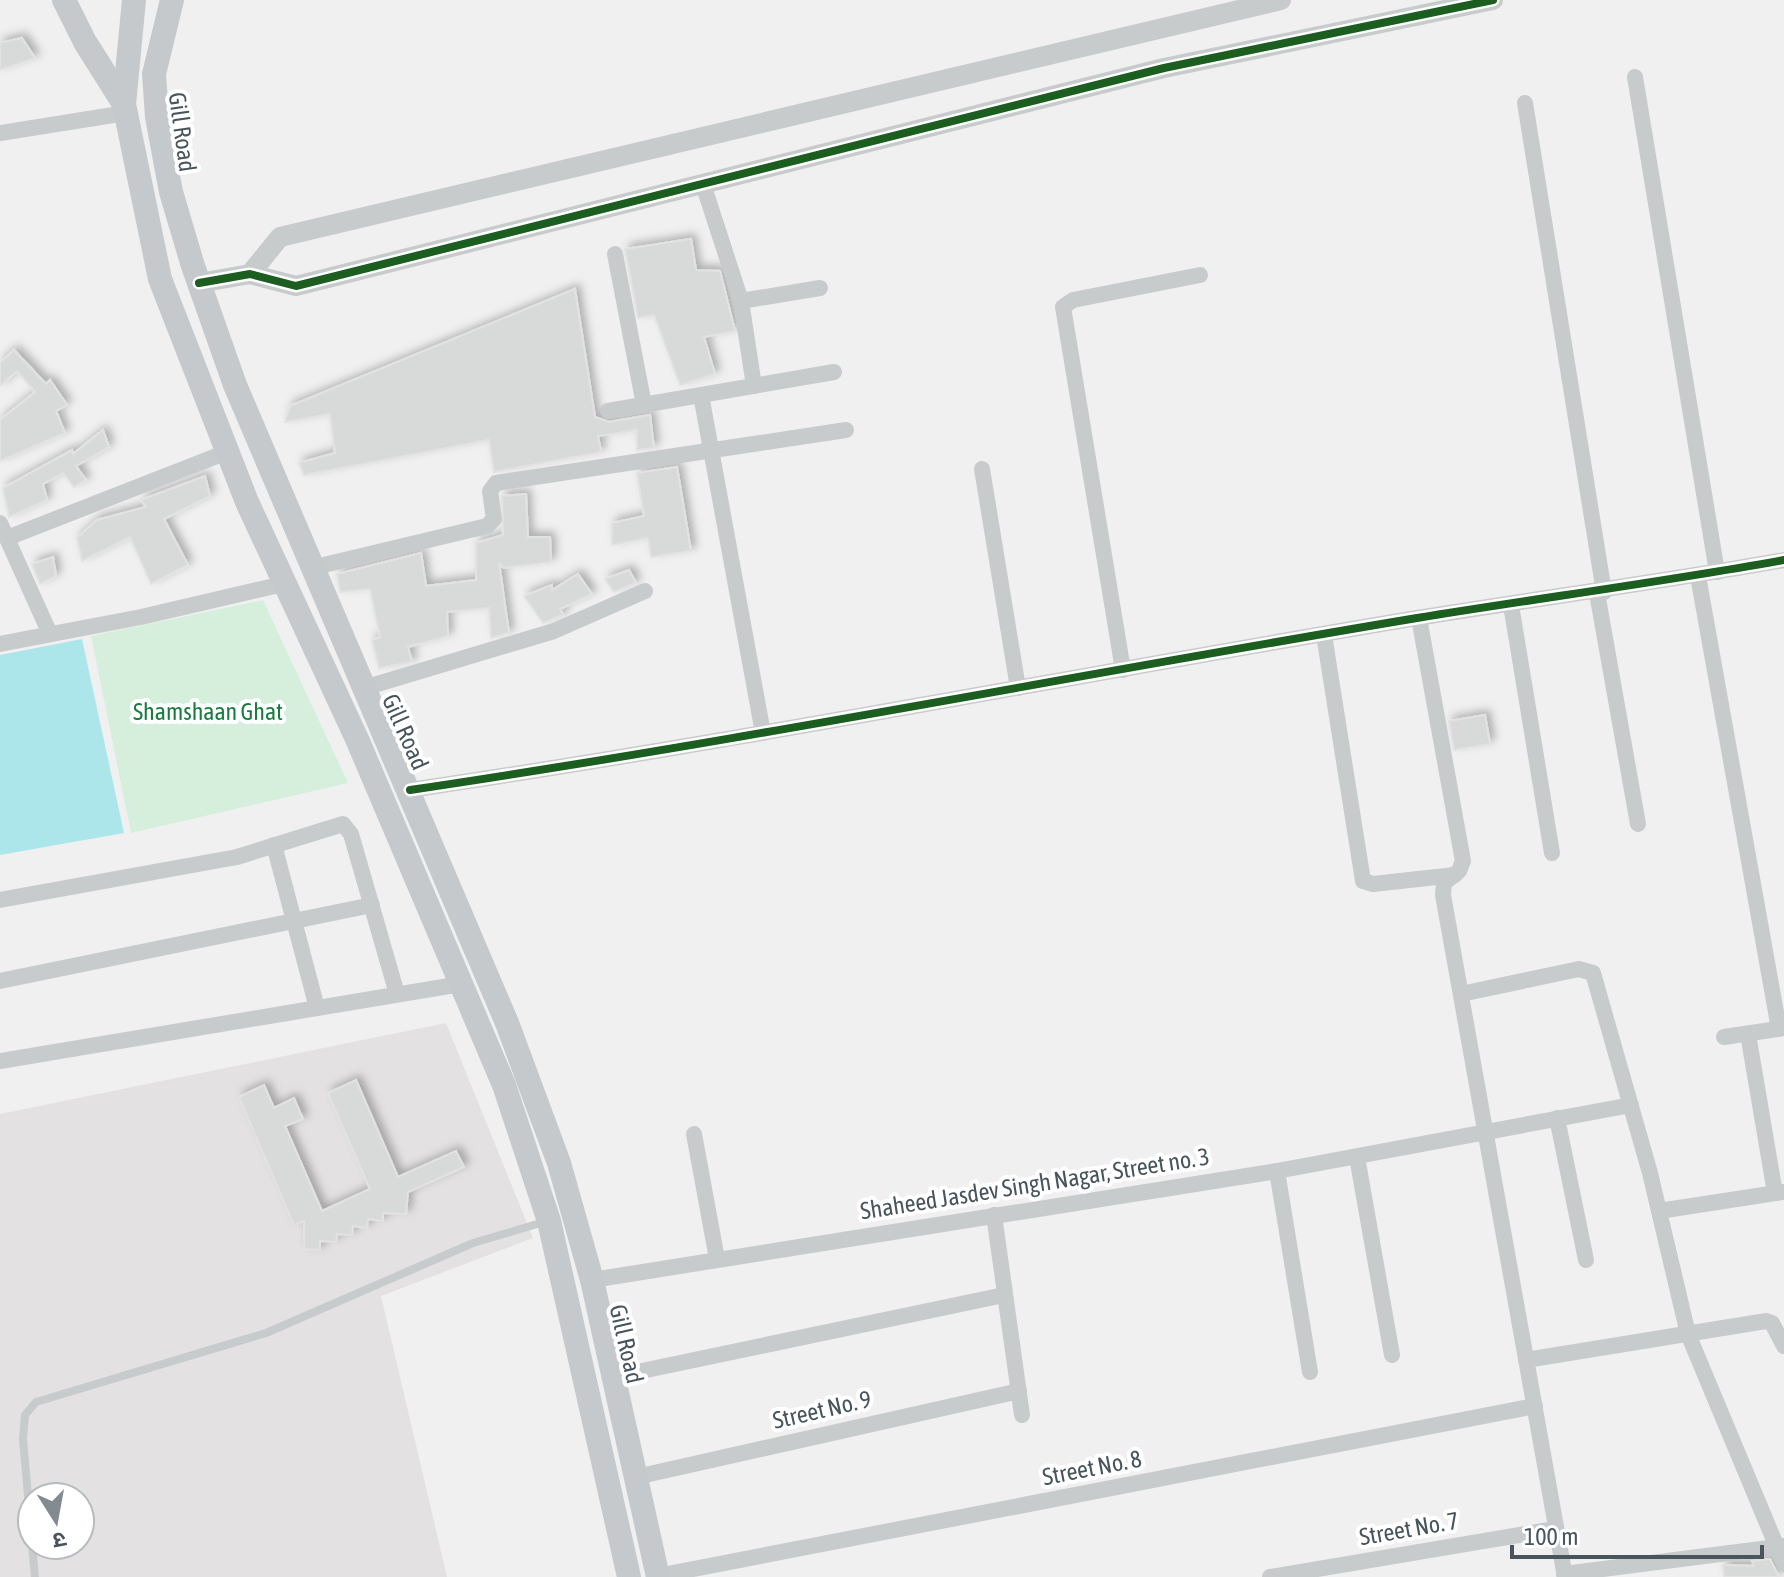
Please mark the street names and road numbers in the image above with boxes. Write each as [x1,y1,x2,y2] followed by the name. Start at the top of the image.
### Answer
[164,90,201,173] street label: Gill Road
[377,690,434,774] street label: Gill Road
[858,1143,1211,1224] street label: Shaheed Jasdev Singh Nagar, Street no. 3
[604,1302,649,1386] street label: Gill Road
[770,1385,874,1434] street label: Street No. 9
[1040,1445,1144,1490] street label: Street No. 8
[1357,1507,1461,1551] street label: Street No. 7

